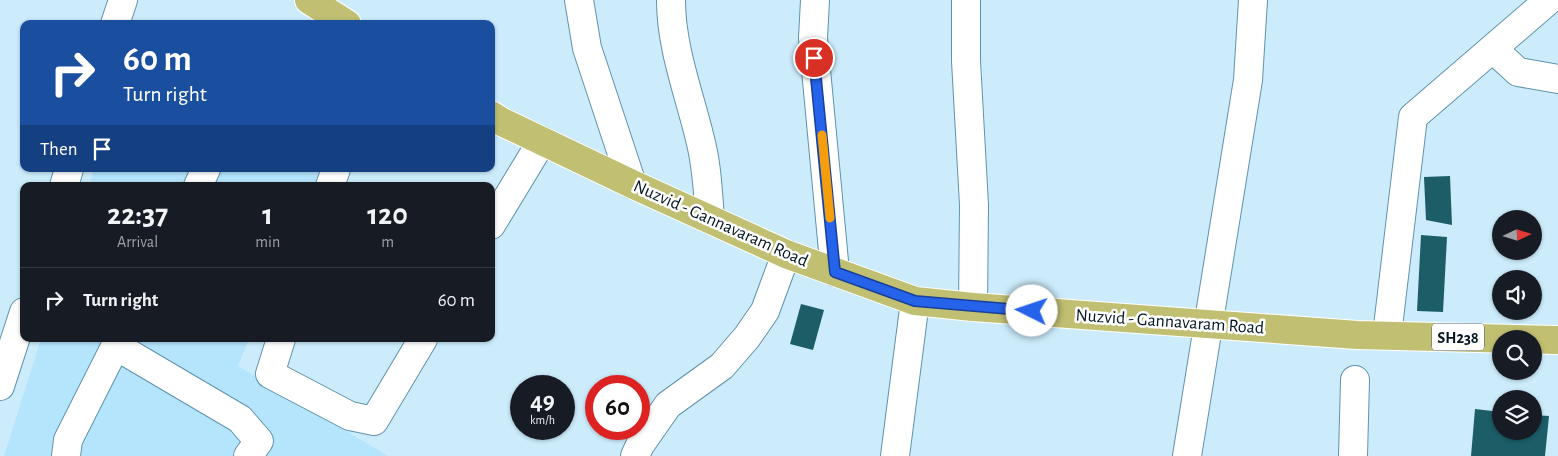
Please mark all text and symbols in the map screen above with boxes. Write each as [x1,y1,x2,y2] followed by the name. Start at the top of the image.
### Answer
[793,37,835,79] pin
[40,40,105,105] icon: right
[123,42,192,77] text: 60 m
[800,44,828,72] icon: arrive
[123,83,207,105] text: Turn right
[88,135,116,163] icon: arrive
[40,140,78,159] text: Then
[631,177,811,271] street label: Nuzvid - Gannavaram Road
[107,200,168,230] text: 22:37
[262,200,273,230] text: 1
[367,200,408,230] text: 120
[1492,210,1542,260] north arrow
[1492,210,1542,440] map controls
[117,234,158,250] text: Arrival
[255,234,280,250] text: min
[381,234,394,250] text: m
[1492,270,1542,320] button: sound
[1005,284,1057,336] position arrow
[40,286,68,314] icon: right
[83,291,158,310] text: Turn right
[438,291,475,310] text: 60 m
[1075,306,1265,338] street label: Nuzvid - Gannavaram Road
[1432,324,1484,351] road number: SH238
[1492,330,1542,380] button: search
[585,375,650,440] speed limit sign: 60
[530,389,555,414] text: 49
[1492,390,1542,440] button: layers
[530,414,555,426] text: km/h

